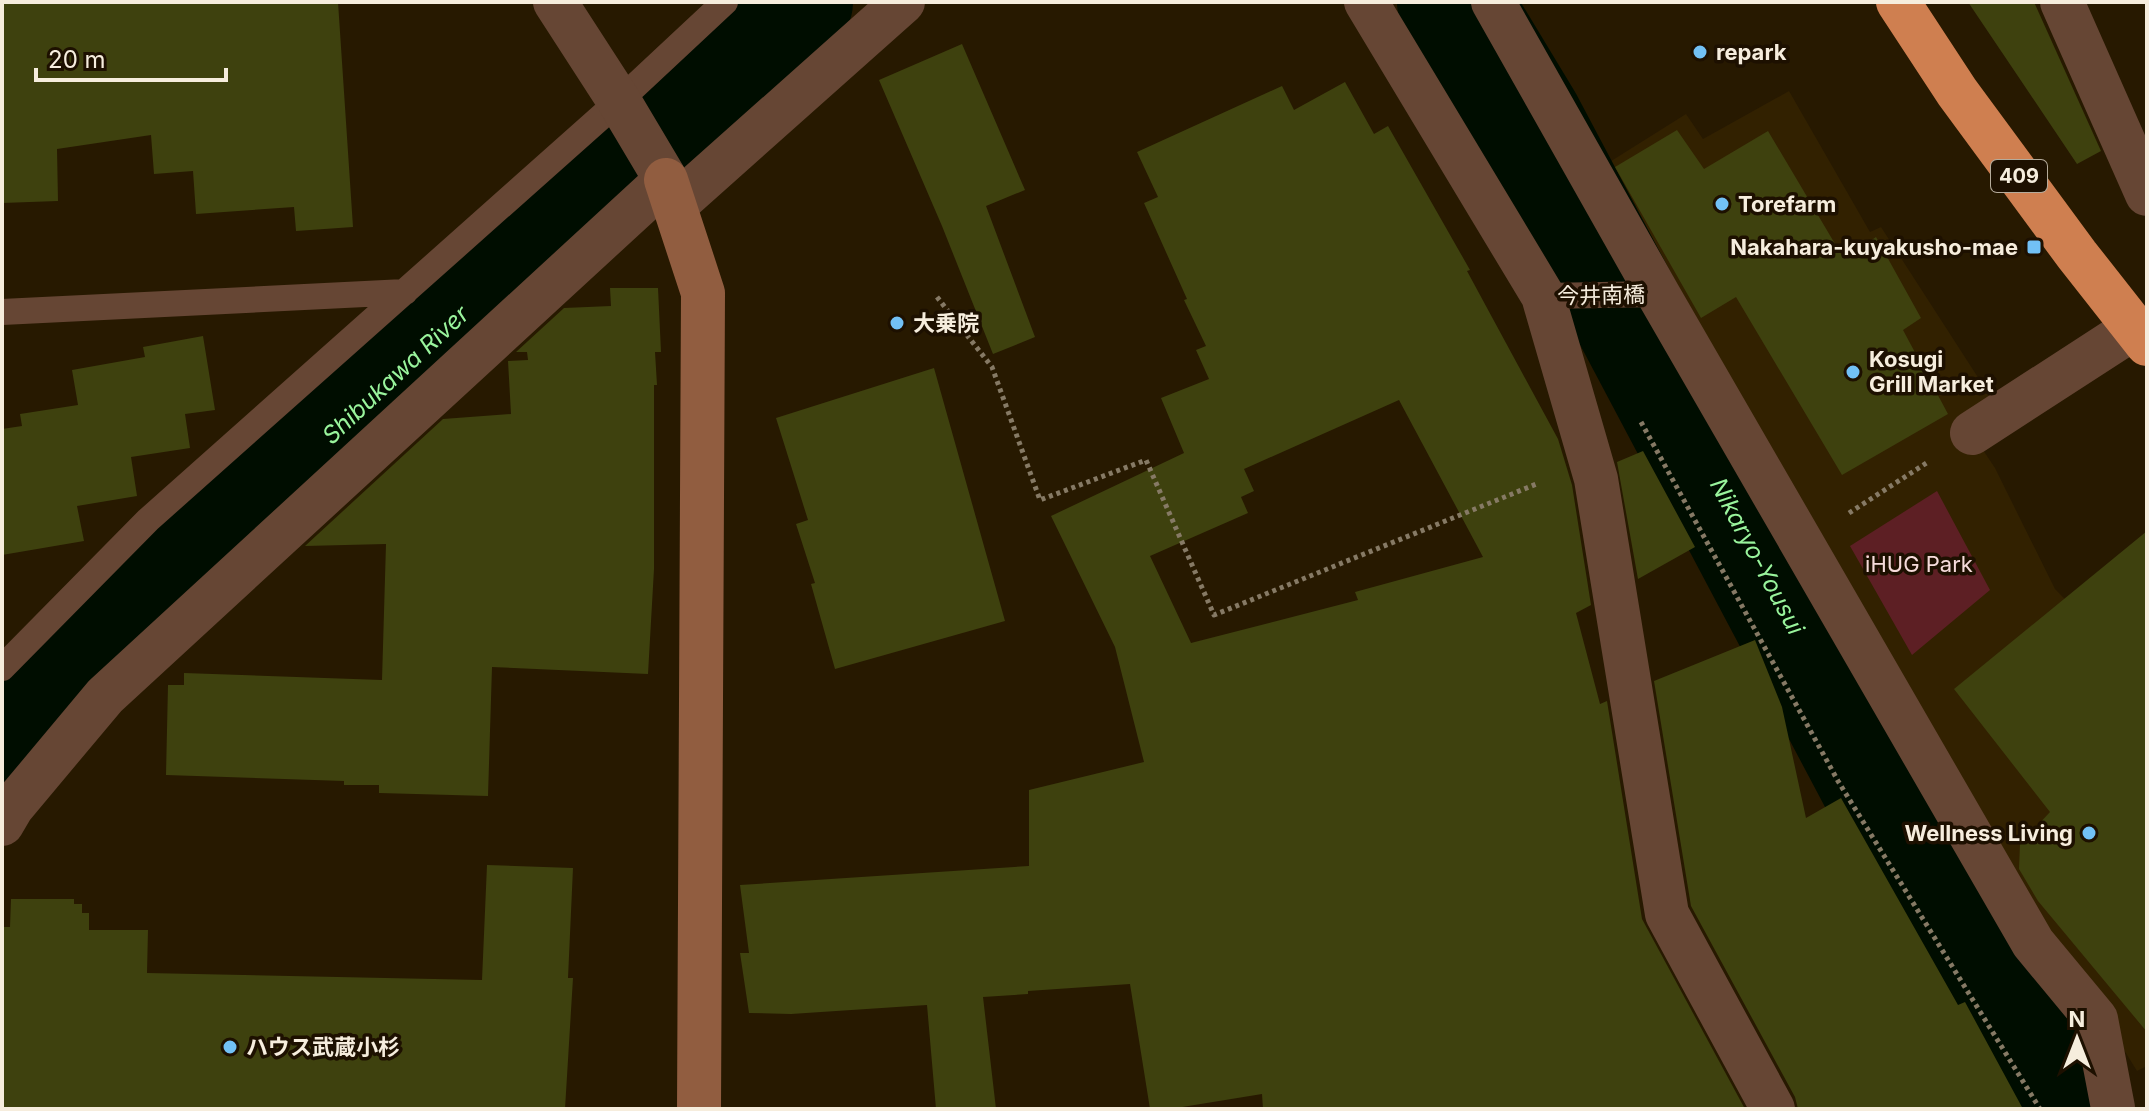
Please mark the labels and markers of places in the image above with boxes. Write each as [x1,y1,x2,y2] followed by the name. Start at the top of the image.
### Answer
[1716,39,1787,65] place label: repark
[1691,43,1709,61] marker: repark
[1738,191,1836,217] place label: Torefarm
[1713,195,1731,213] marker: Torefarm
[1730,234,2018,260] place label: Nakahara-kuyakusho-mae
[2025,238,2043,256] marker: Nakahara-kuyakusho-mae
[913,310,979,336] place label: 大乗院
[888,314,906,332] marker: 大乗院
[1869,346,1994,397] place label: Kosugi Grill Market
[1844,363,1862,381] marker: Kosugi Grill Market
[1904,820,2073,846] place label: Wellness Living
[2080,824,2098,842] marker: Wellness Living
[246,1034,400,1060] place label: ハウス武蔵小杉
[221,1038,239,1056] marker: ハウス武蔵小杉

